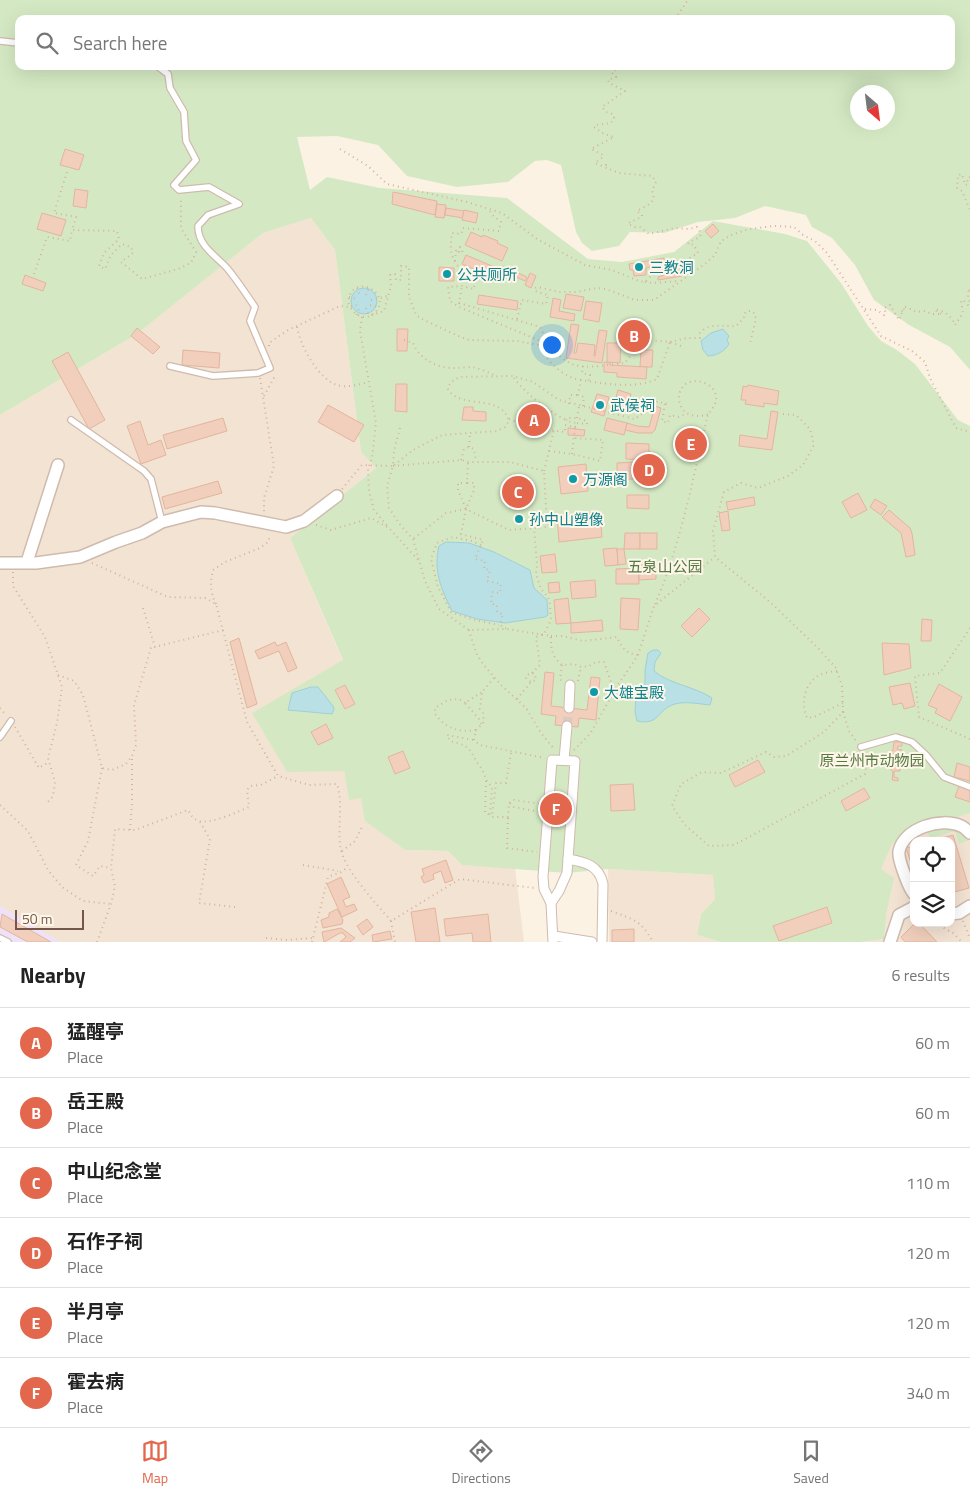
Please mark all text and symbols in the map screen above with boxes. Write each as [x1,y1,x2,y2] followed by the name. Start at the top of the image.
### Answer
[15,15,955,70] search box
[73,28,167,57] text: Search here
[33,29,61,57] icon: search
[850,85,895,130] north arrow
[649,256,694,279] place label: 三教洞
[633,261,645,273] marker: 三教洞
[457,263,517,286] place label: 公共厕所
[441,268,453,280] marker: 公共厕所
[618,317,650,355] pin: B
[539,332,565,358] your location
[610,394,655,417] place label: 武侯祠
[594,399,606,411] marker: 武侯祠
[518,401,550,439] pin: A
[675,425,707,463] pin: E
[633,451,665,489] pin: D
[583,468,628,491] place label: 万源阁
[502,473,534,511] pin: C
[567,473,579,485] marker: 万源阁
[529,508,604,531] place label: 孙中山塑像
[513,513,525,525] marker: 孙中山塑像
[627,555,703,578] park label: 五泉山公园
[604,681,664,704] place label: 大雄宝殿
[588,686,600,698] marker: 大雄宝殿
[819,749,925,772] park label: 原兰州市动物园
[540,790,572,828] pin: F
[910,837,955,927] map controls
[910,837,955,882] button: locate
[910,882,955,927] button: layers
[15,907,84,930] scale bar
[22,908,52,929] text: 50 m
[20,959,85,991] text: Nearby
[891,963,950,987] text: 6 results
[67,1016,124,1045] text: 猛醒亭
[31,1031,41,1055] text: A
[915,1031,950,1055] text: 60 m
[67,1045,103,1069] text: Place
[67,1086,124,1115] text: 岳王殿
[31,1101,41,1125] text: B
[915,1101,950,1125] text: 60 m
[67,1115,103,1139] text: Place
[67,1156,162,1185] text: 中山纪念堂
[32,1171,40,1195] text: C
[906,1171,950,1195] text: 110 m
[67,1185,103,1209] text: Place
[67,1226,143,1255] text: 石作子祠
[31,1241,41,1265] text: D
[906,1241,950,1265] text: 120 m
[67,1255,103,1279] text: Place
[67,1296,124,1325] text: 半月亭
[32,1311,40,1335] text: E
[906,1311,950,1335] text: 120 m
[67,1325,103,1349] text: Place
[67,1366,124,1395] text: 霍去病
[32,1381,40,1405] text: F
[906,1381,950,1405] text: 340 m
[67,1395,103,1419] text: Place
[141,1437,169,1488] tab: Map
[451,1437,511,1488] tab: Directions
[793,1437,829,1488] tab: Saved

